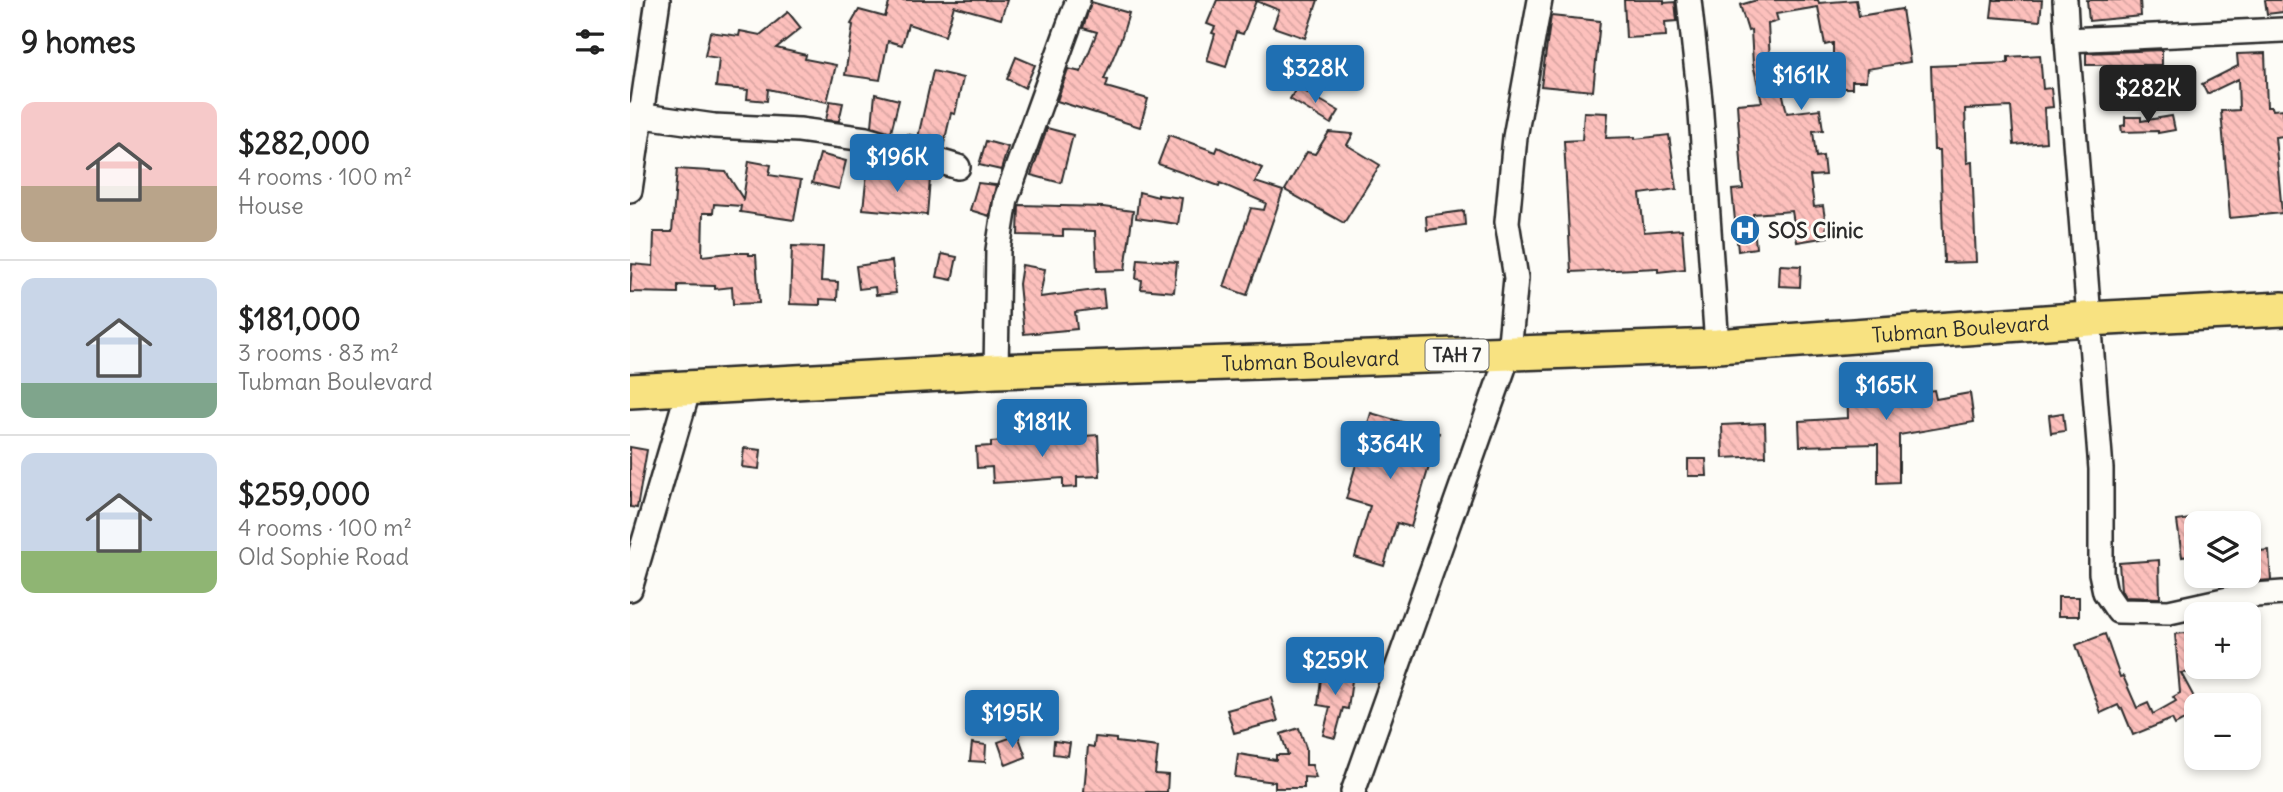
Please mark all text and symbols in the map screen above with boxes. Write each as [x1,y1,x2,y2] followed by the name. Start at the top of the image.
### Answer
[21,23,136,61] text: 9 homes
[571,23,609,61] icon: filters
[1266,46,1364,105] pin: $328K
[1752,52,1850,112] pin: $161K
[1282,53,1348,82] text: $328K
[1772,60,1830,89] text: $161K
[2099,66,2197,125] pin: $282K
[2115,73,2181,102] text: $282K
[238,124,370,162] text: $282,000
[77,130,161,214] icon: home
[848,134,946,194] pin: $196K
[866,142,928,171] text: $196K
[238,162,412,191] text: 4 rooms · 100 m²
[238,191,304,220] text: House
[1728,213,1762,247] hospital icon: SOS Clinic
[1768,217,1864,244] place label: SOS Clinic
[238,300,361,338] text: $181,000
[77,306,161,390] icon: home
[1871,308,2050,348] street label: Tubman Boulevard
[238,338,399,367] text: 3 rooms · 83 m²
[1426,340,1488,370] road number: TAH 7
[1221,344,1400,377] street label: Tubman Boulevard
[1837,362,1935,422] pin: $165K
[238,367,432,396] text: Tubman Boulevard
[1855,370,1917,399] text: $165K
[993,400,1091,459] pin: $181K
[1013,407,1071,436] text: $181K
[1341,421,1439,481] pin: $364K
[1357,429,1423,458] text: $364K
[238,475,370,513] text: $259,000
[77,481,161,565] icon: home
[2184,511,2261,770] map controls
[2184,511,2261,588] button: layers
[238,513,412,542] text: 4 rooms · 100 m²
[238,542,409,571] text: Old Sophie Road
[2184,602,2261,679] button: +
[1286,638,1384,697] pin: $259K
[1302,645,1368,674] text: $259K
[963,690,1061,750] pin: $195K
[2184,693,2261,770] button: −
[981,698,1043,727] text: $195K

